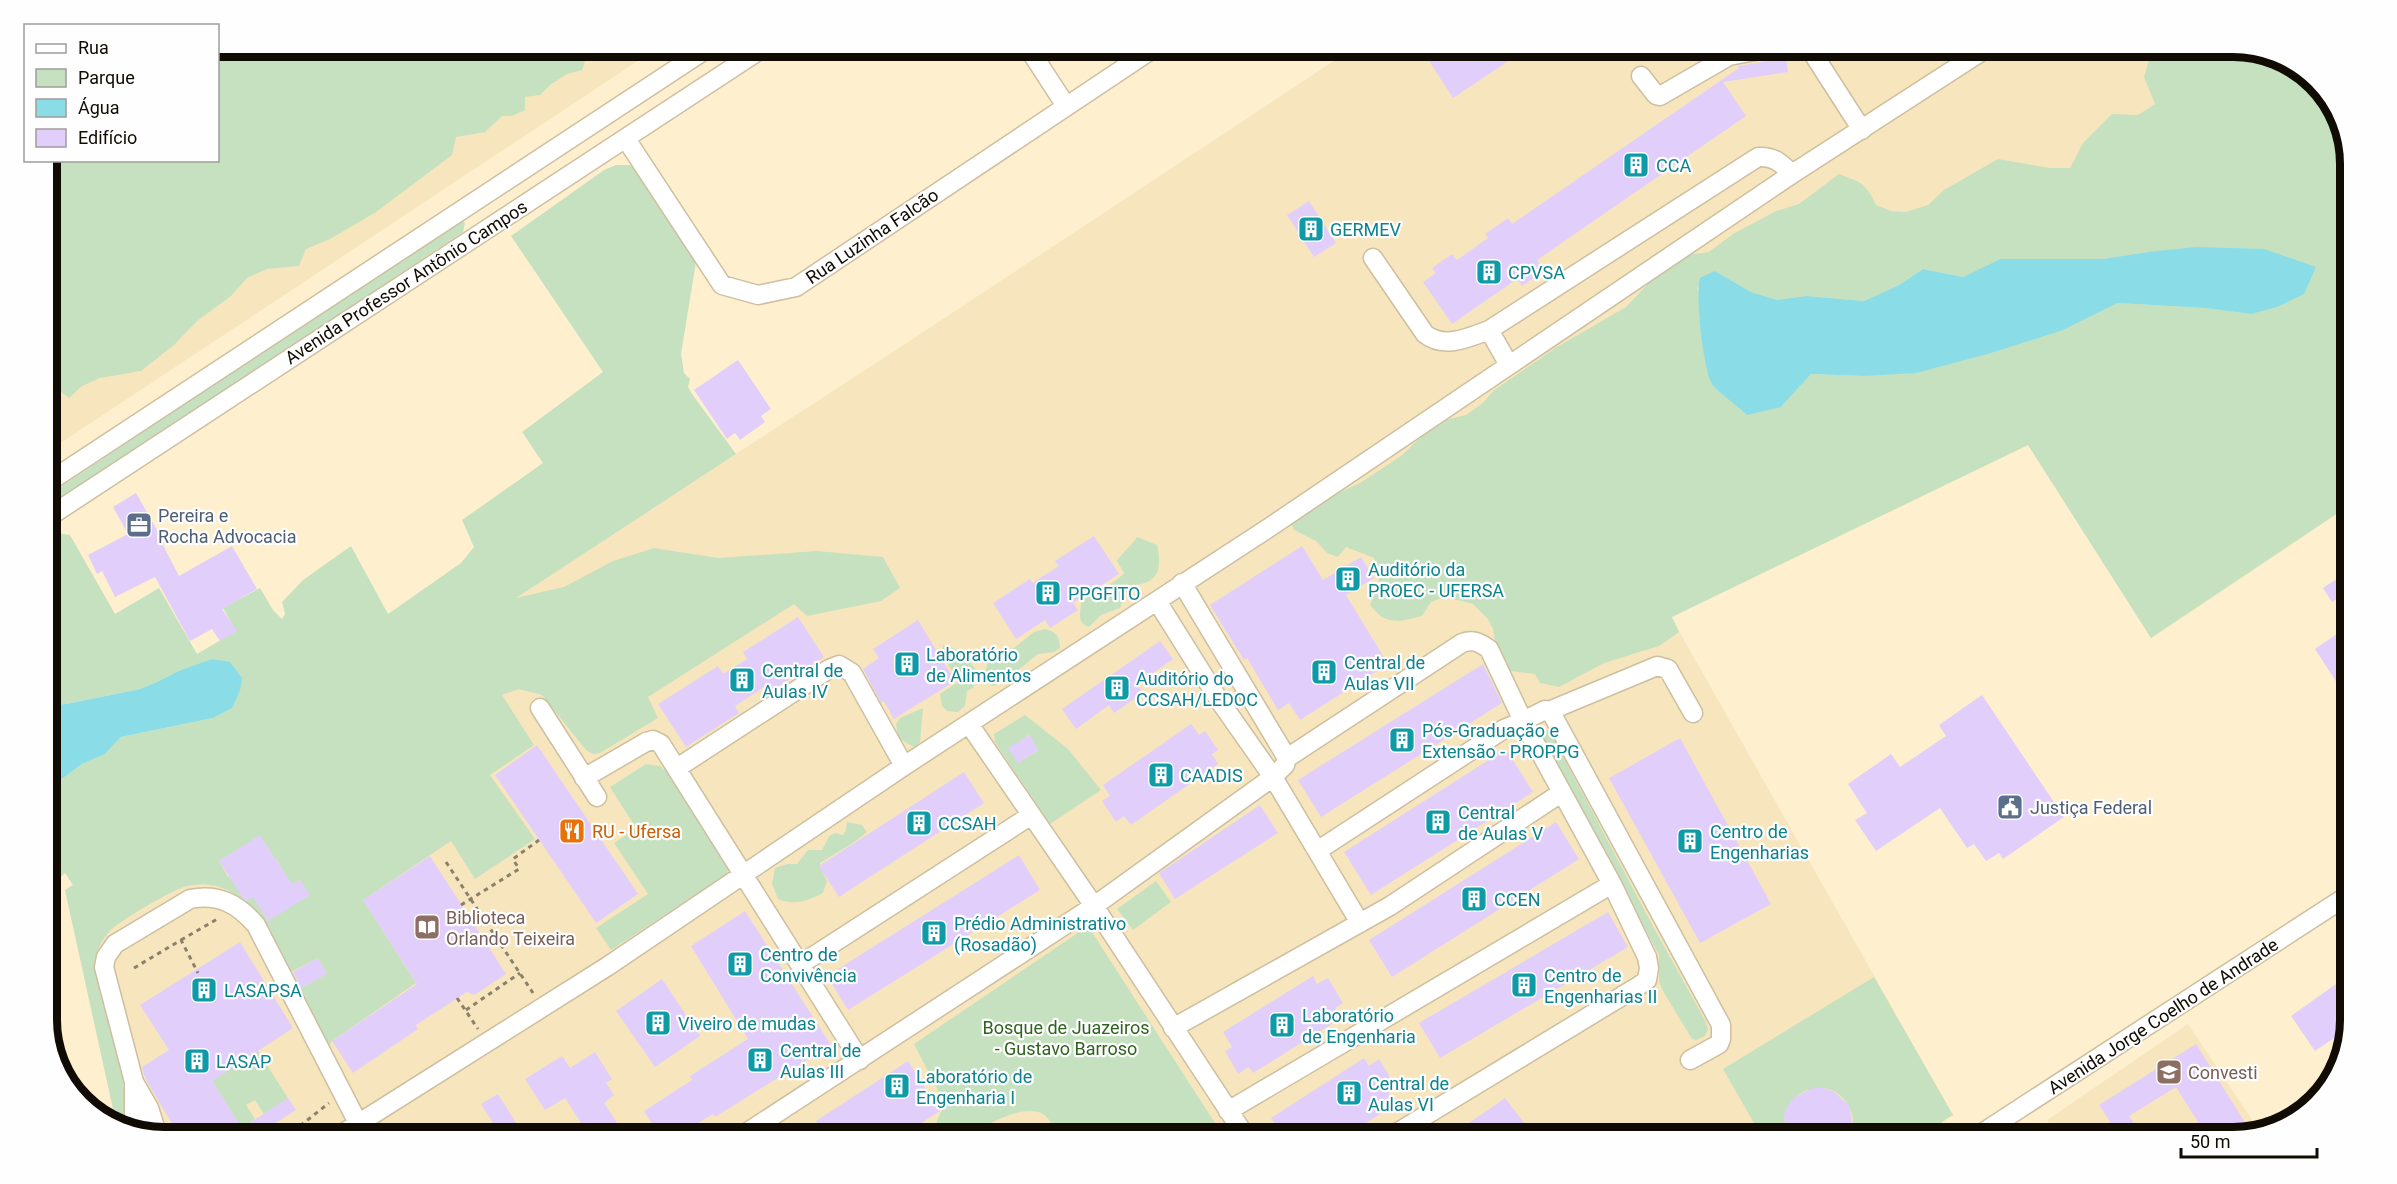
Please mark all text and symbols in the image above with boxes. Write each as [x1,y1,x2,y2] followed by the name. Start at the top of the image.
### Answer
[24,24,219,162] legend
[78,37,109,58] text: Rua
[78,67,135,88] text: Parque
[78,97,120,118] text: Água
[78,127,137,148] text: Edifício
[1621,150,1651,180] building icon: CCA
[1656,155,1691,176] place label: CCA
[802,184,942,288] street label: Rua Luzinha Falcão
[281,196,531,368] street label: Avenida Professor Antônio Campos
[1296,214,1326,244] building icon: GERMEV
[1330,219,1402,240] place label: GERMEV
[1474,257,1504,287] building icon: CPVSA
[1508,262,1565,283] place label: CPVSA
[158,505,297,547] place label: Pereira e Rocha Advocacia
[124,510,154,540] office icon: Pereira e Rocha Advocacia
[1368,559,1504,601] place label: Auditório da PROEC - UFERSA
[1333,564,1363,594] building icon: Auditório da PROEC - UFERSA
[1033,578,1063,608] building icon: PPGFITO
[1068,583,1140,604] place label: PPGFITO
[926,644,1031,686] place label: Laboratório de Alimentos
[892,649,922,679] building icon: Laboratório de Alimentos
[1344,652,1425,694] place label: Central de Aulas VII
[1309,657,1339,687] building icon: Central de Aulas VII
[762,660,843,702] place label: Central de Aulas IV
[727,665,757,695] building icon: Central de Aulas IV
[1136,668,1258,710] place label: Auditório do CCSAH/LEDOC
[1102,673,1132,703] building icon: Auditório do CCSAH/LEDOC
[1422,720,1580,762] place label: Pós-Graduação e Extensão - PROPPG
[1387,725,1417,755] building icon: Pós-Graduação e Extensão - PROPPG
[1146,760,1176,790] building icon: CAADIS
[1180,765,1243,786] place label: CAADIS
[1995,792,2025,822] public building icon: Justiça Federal
[2030,797,2152,818] place label: Justiça Federal
[1458,802,1544,844] place label: Central de Aulas V
[1423,807,1453,837] building icon: Central de Aulas V
[904,808,934,838] building icon: CCSAH
[938,813,997,834] place label: CCSAH
[557,816,587,846] restaurant icon: RU - Ufersa
[592,821,681,842] place label: RU - Ufersa
[1710,821,1809,863] place label: Centro de Engenharias
[1675,826,1705,856] building icon: Centro de Engenharias
[1459,884,1489,914] building icon: CCEN
[1494,889,1541,910] place label: CCEN
[446,907,575,949] place label: Biblioteca Orlando Teixeira
[412,912,442,942] library icon: Biblioteca Orlando Teixeira
[954,913,1126,956] place label: Prédio Administrativo (Rosadão)
[919,918,949,948] building icon: Prédio Administrativo (Rosadão)
[2044,934,2282,1098] street label: Avenida Jorge Coelho de Andrade
[760,944,857,986] place label: Centro de Convivência
[725,949,755,979] building icon: Centro de Convivência
[1544,965,1657,1007] place label: Centro de Engenharias II
[1509,970,1539,1000] building icon: Centro de Engenharias II
[189,975,219,1005] building icon: LASAPSA
[224,980,302,1001] place label: LASAPSA
[1302,1005,1416,1047] place label: Laboratório de Engenharia
[643,1008,673,1038] building icon: Viveiro de mudas
[1267,1010,1297,1040] building icon: Laboratório de Engenharia
[678,1013,816,1034] place label: Viveiro de mudas
[983,1017,1149,1059] park label: Bosque de Juazeiros - Gustavo Barroso
[780,1040,861,1082] place label: Central de Aulas III
[745,1045,775,1075] building icon: Central de Aulas III
[182,1046,212,1076] building icon: LASAP
[216,1051,271,1072] place label: LASAP
[2154,1057,2184,1087] school or university icon: Convesti
[2188,1062,2258,1083] place label: Convesti
[916,1066,1032,1108] place label: Laboratório de Engenharia I
[882,1071,912,1101] building icon: Laboratório de Engenharia I
[1368,1073,1449,1115] place label: Central de Aulas VI
[1334,1078,1364,1108] building icon: Central de Aulas VI
[2181,1121,2318,1159] scale bar
[2190,1131,2230,1152] text: 50 m

